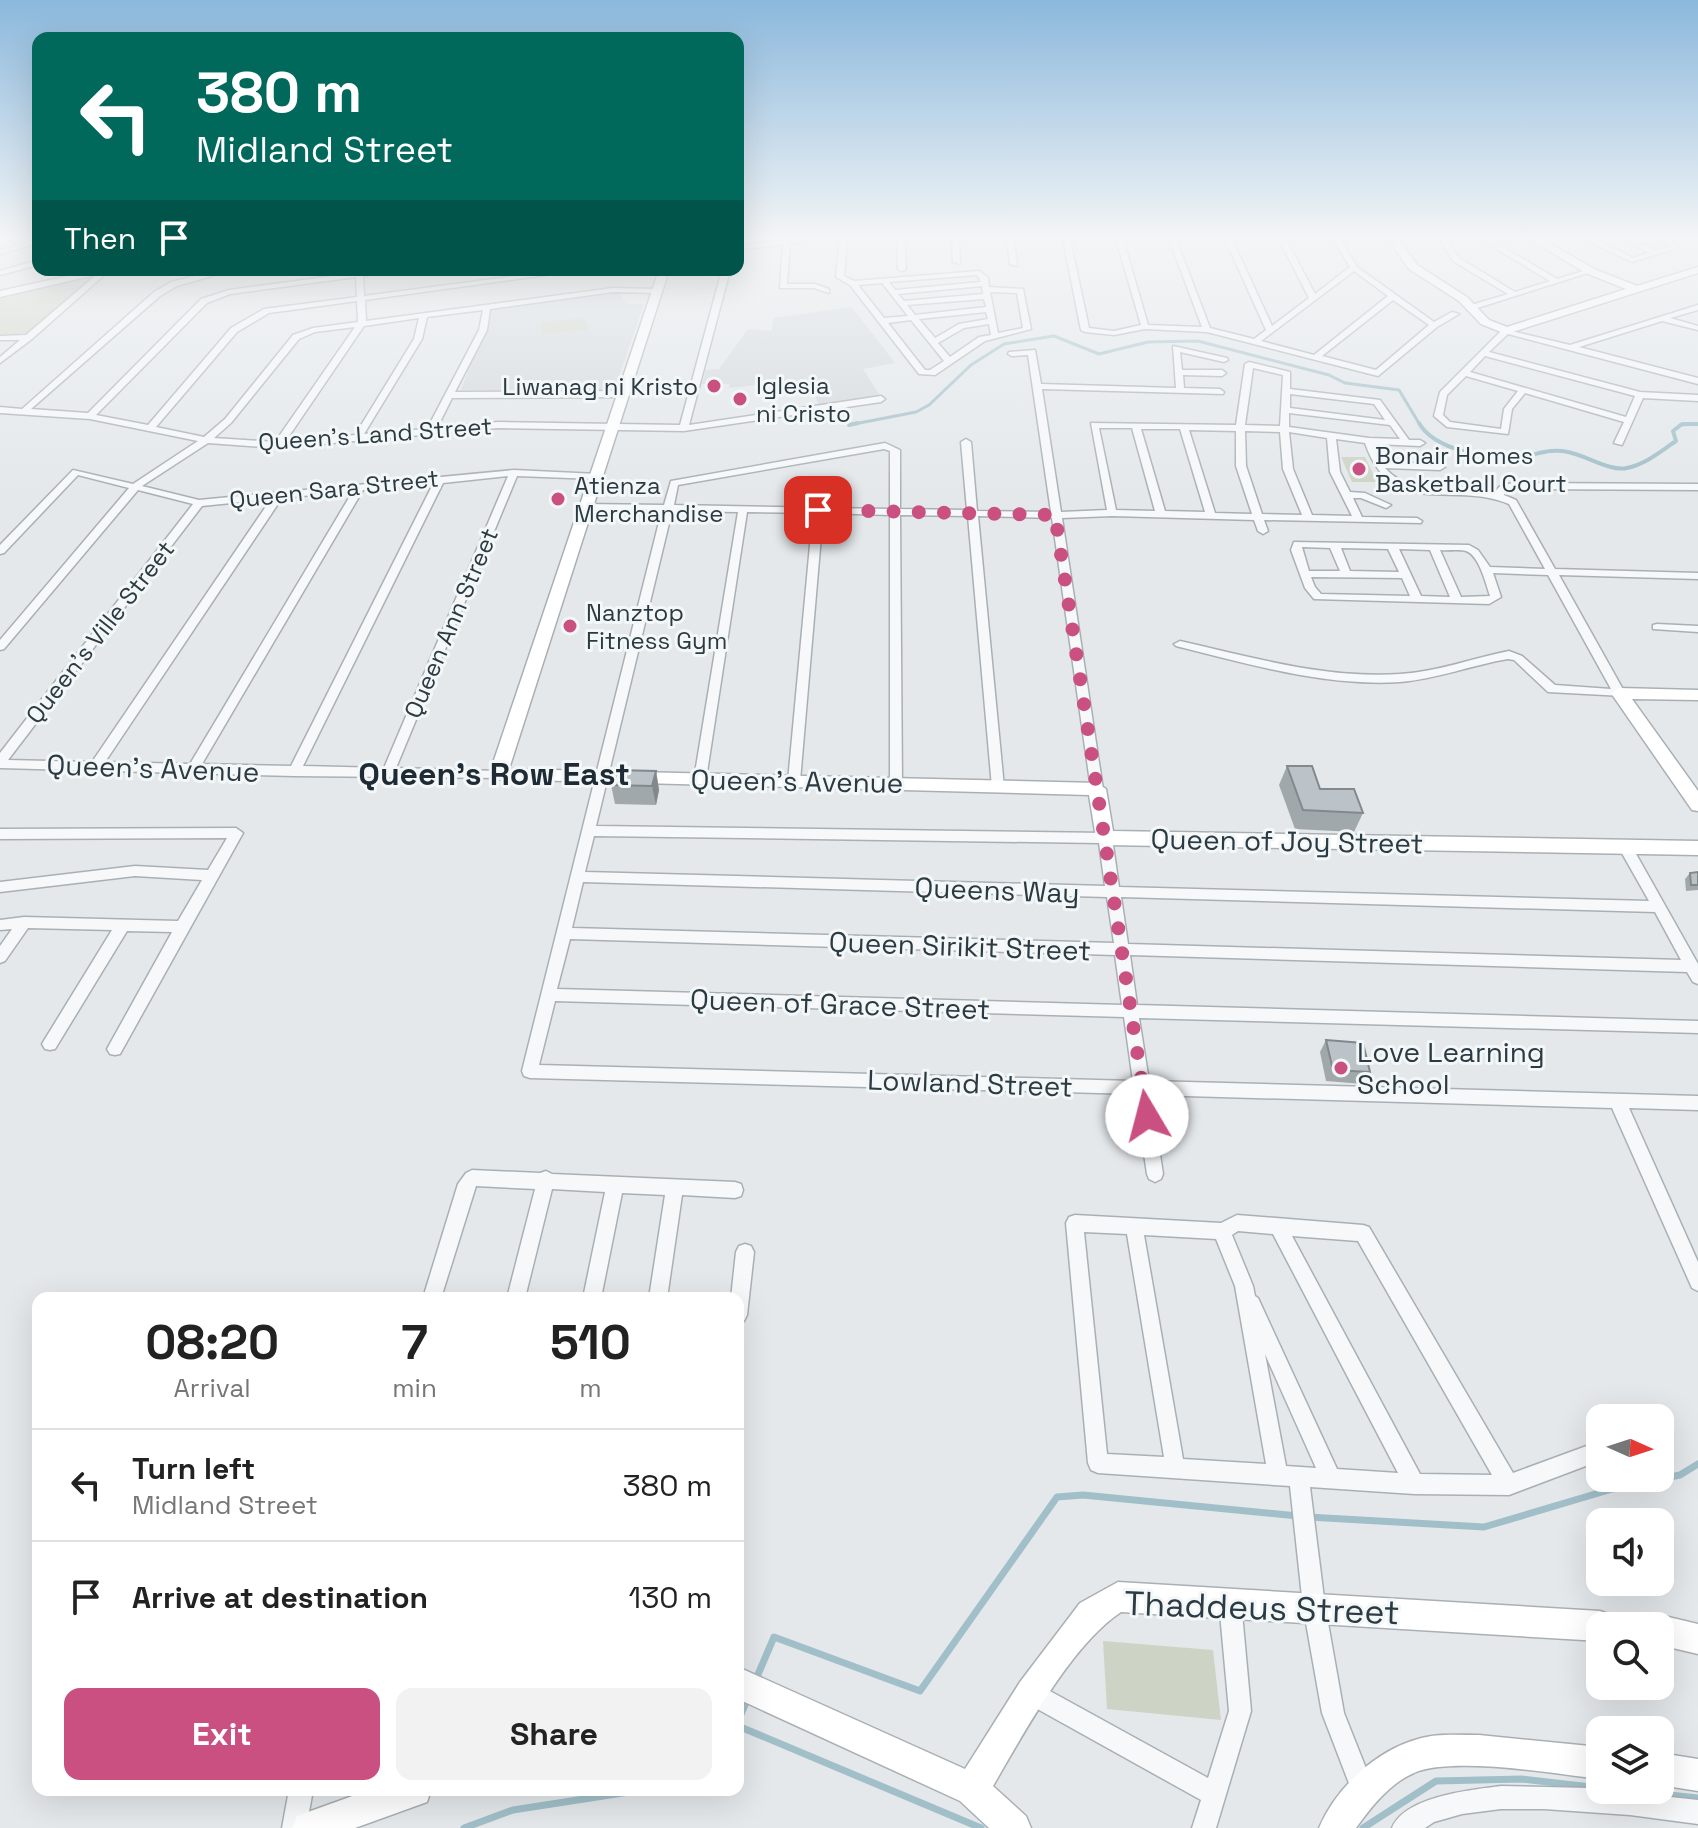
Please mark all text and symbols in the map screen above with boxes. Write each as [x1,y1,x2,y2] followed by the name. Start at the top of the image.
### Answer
[196,57,362,128] text: 380 m
[64,64,168,168] icon: left
[196,127,453,173] text: Midland Street
[152,216,196,260] icon: arrive
[64,219,136,258] text: Then
[756,370,851,429] place label: Iglesia ni Cristo
[502,371,698,402] place label: Liwanag ni Kristo
[705,377,723,395] marker: Liwanag ni Kristo
[731,390,749,408] marker: Iglesia ni Cristo
[257,410,493,458] street label: Queen's Land Street
[1375,440,1566,499] place label: Bonair Homes Basketball Court
[1350,460,1368,478] marker: Bonair Homes Basketball Court
[228,463,440,515] street label: Queen Sara Street
[574,470,723,529] place label: Atienza Merchandise
[784,476,852,544] pin
[796,488,840,532] icon: arrive
[549,490,567,508] marker: Atienza Merchandise
[397,523,505,723] street label: Queen Ann Street
[19,534,181,730] street label: Queen's Ville Street
[586,597,727,656] place label: Nanztop Fitness Gym
[561,617,579,635] marker: Nanztop Fitness Gym
[46,746,260,790] street label: Queen's Avenue
[358,754,630,794] district label: Queen's Row East
[690,761,904,801] street label: Queen's Avenue
[1150,821,1424,861] street label: Queen of Joy Street
[914,869,1080,911] street label: Queens Way
[828,923,1092,969] street label: Queen Sirikit Street
[689,981,991,1027] street label: Queen of Grace Street
[1357,1034,1545,1102] place label: Love Learning School
[1332,1059,1350,1077] marker: Love Learning School
[867,1061,1073,1105] street label: Lowland Street
[1105,1074,1189,1158] position arrow
[145,1312,279,1373] text: 08:20
[401,1312,428,1373] text: 7
[550,1312,631,1373] text: 510
[173,1371,251,1405] text: Arrival
[392,1371,437,1405] text: min
[579,1371,602,1405] text: m
[1586,1404,1674,1492] north arrow
[1586,1404,1674,1804] map controls
[132,1449,255,1488] text: Turn left
[64,1463,108,1507] icon: left
[622,1466,712,1505] text: 380 m
[132,1488,318,1522] text: Midland Street
[1586,1508,1674,1596] button: sound
[64,1575,108,1619] icon: arrive
[132,1578,428,1617] text: Arrive at destination
[629,1578,712,1617] text: 130 m
[1124,1582,1400,1634] street label: Thaddeus Street
[1586,1612,1674,1700] button: search
[64,1688,380,1780] button: Exit
[396,1688,712,1780] button: Share
[1586,1716,1674,1804] button: layers

